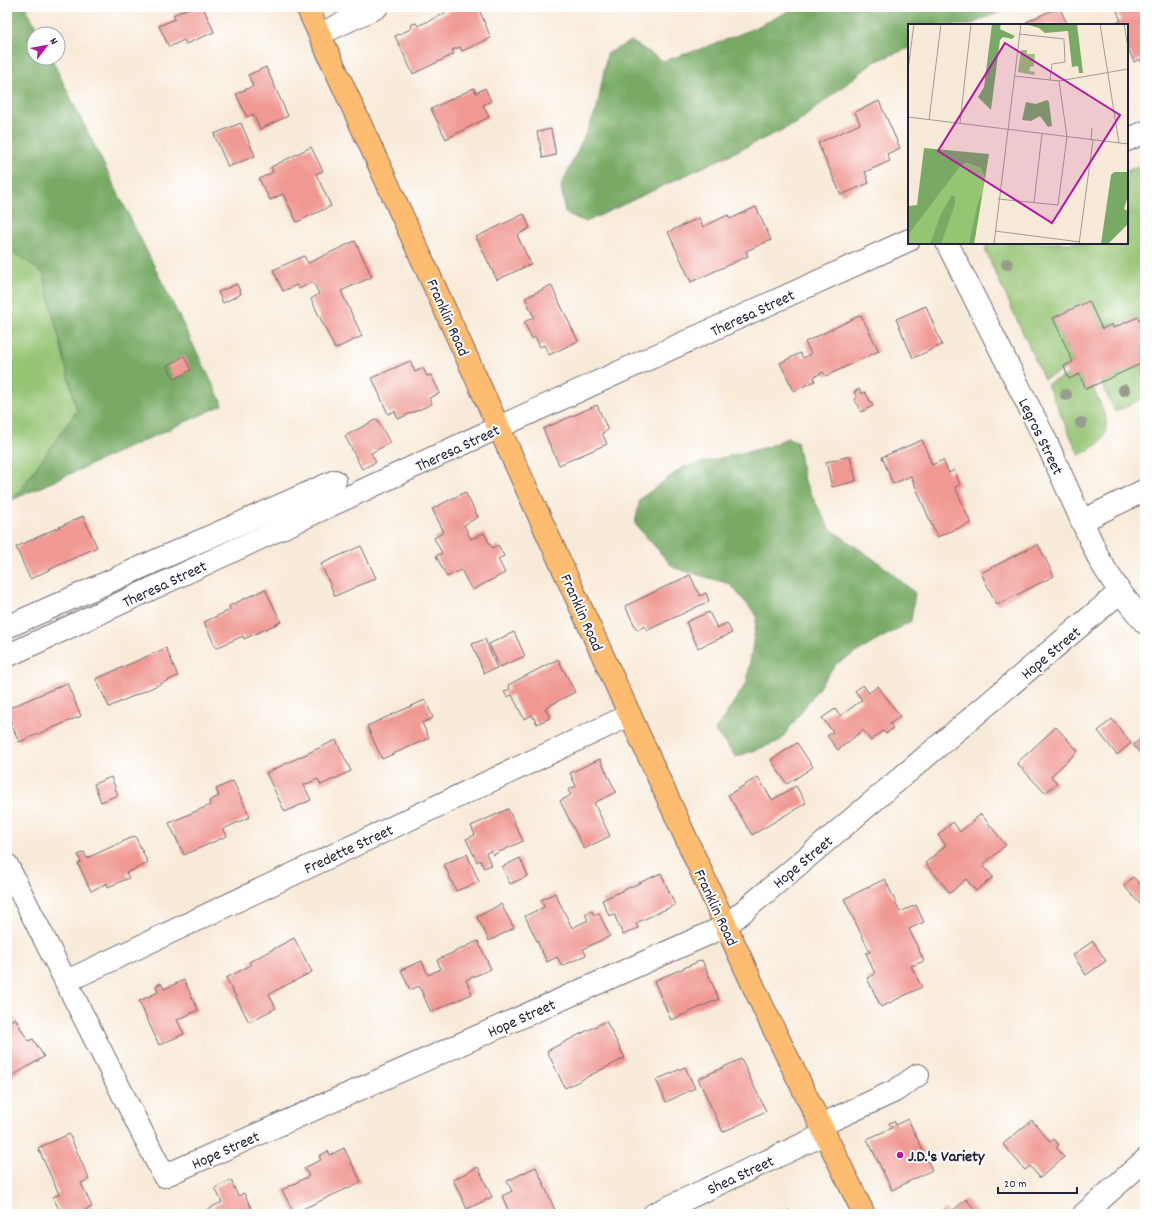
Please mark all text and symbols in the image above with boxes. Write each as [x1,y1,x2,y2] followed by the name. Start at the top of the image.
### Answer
[908,24,1128,244] inset map
[26,26,66,66] north arrow
[45,35,61,49] text: N
[419,276,474,360] street label: Franklin Road
[707,285,799,344] street label: Theresa Street
[1011,395,1068,479] street label: Legros Street
[412,420,504,479] street label: Theresa Street
[119,556,211,615] street label: Theresa Street
[553,571,608,655] street label: Franklin Road
[1017,622,1087,686] street label: Hope Street
[301,820,398,881] street label: Fredette Street
[769,831,839,895] street label: Hope Street
[687,866,743,950] street label: Franklin Road
[484,994,560,1044] street label: Hope Street
[188,1126,264,1176] street label: Hope Street
[908,1146,986,1169] place label: J.D.'s Variety
[895,1150,905,1160] marker: J.D.'s Variety
[704,1151,778,1202] street label: Shea Street
[998,1169,1077,1195] scale bar
[1004,1176,1027,1193] text: 20 m

